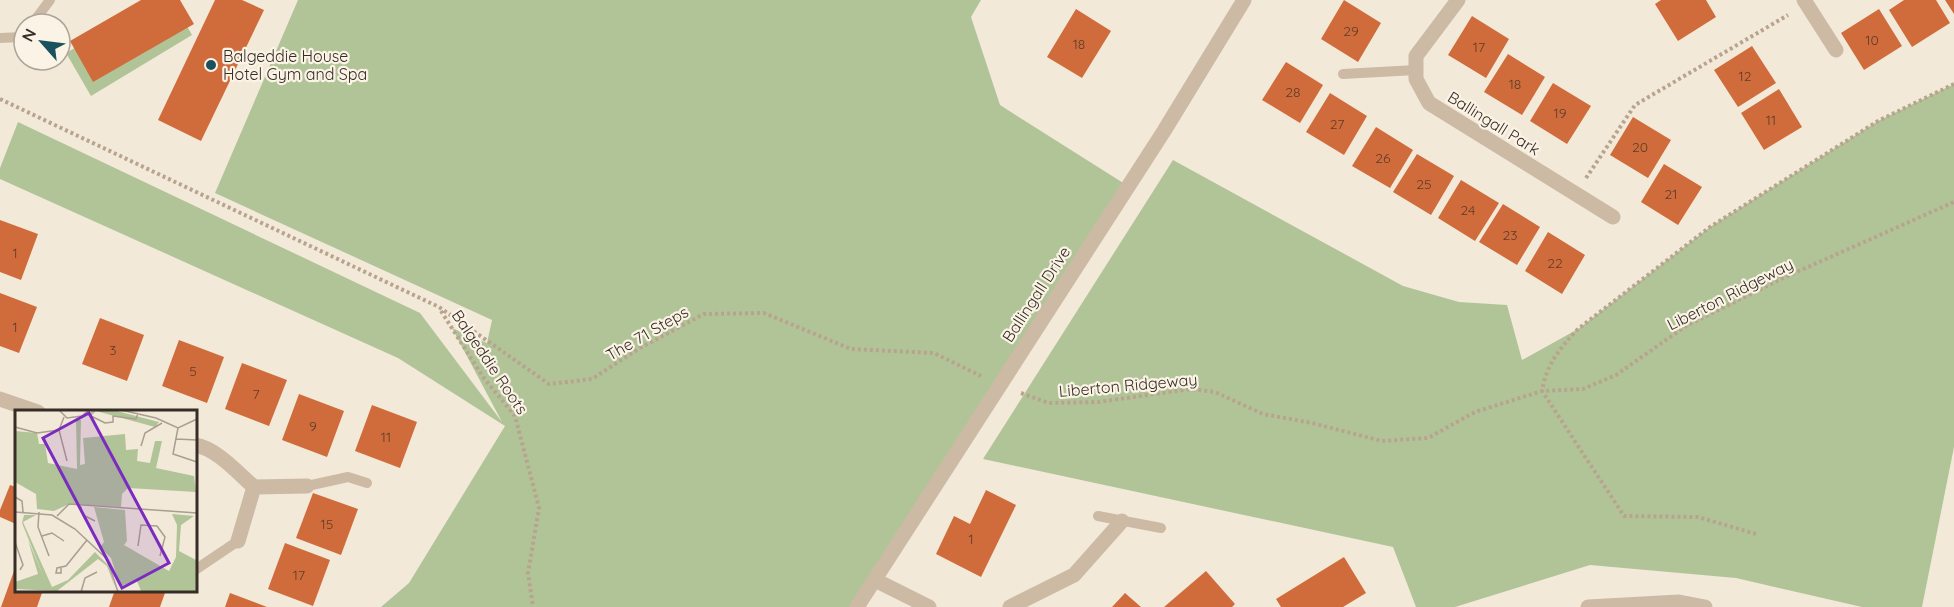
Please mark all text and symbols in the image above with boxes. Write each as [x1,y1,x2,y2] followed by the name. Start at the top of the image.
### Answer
[12,12,72,72] north arrow
[1343,22,1359,40] house number: 29
[17,25,40,45] text: N
[1865,31,1879,49] house number: 10
[1073,35,1085,53] house number: 18
[1473,38,1485,56] house number: 17
[223,46,367,84] place label: Balgeddie House Hotel Gym and Spa
[204,58,218,72] marker: Balgeddie House Hotel Gym and Spa
[1739,67,1752,85] house number: 12
[1509,75,1521,93] house number: 18
[1285,83,1301,101] house number: 28
[1444,87,1544,159] street label: Ballingall Park
[1554,104,1567,122] house number: 19
[1766,111,1776,129] house number: 11
[1330,115,1344,133] house number: 27
[1632,138,1648,156] house number: 20
[1375,149,1391,167] house number: 26
[1416,175,1432,193] house number: 25
[1665,185,1677,203] house number: 21
[1461,201,1475,219] house number: 24
[1502,226,1518,244] house number: 23
[998,242,1074,346] street label: Ballingall Drive
[12,244,18,262] house number: 1
[1547,254,1563,272] house number: 22
[1664,254,1796,334] street label: Liberton Ridgeway
[602,301,692,365] street label: The 71 Steps
[448,306,532,418] street label: Balgeddie Roots
[12,318,18,336] house number: 1
[109,341,117,359] house number: 3
[189,362,197,380] house number: 5
[1058,369,1198,401] street label: Liberton Ridgeway
[252,385,260,403] house number: 7
[15,410,196,592] inset map
[309,417,317,435] house number: 9
[381,428,391,446] house number: 11
[321,515,333,533] house number: 15
[968,530,974,548] house number: 1
[293,566,305,584] house number: 17

